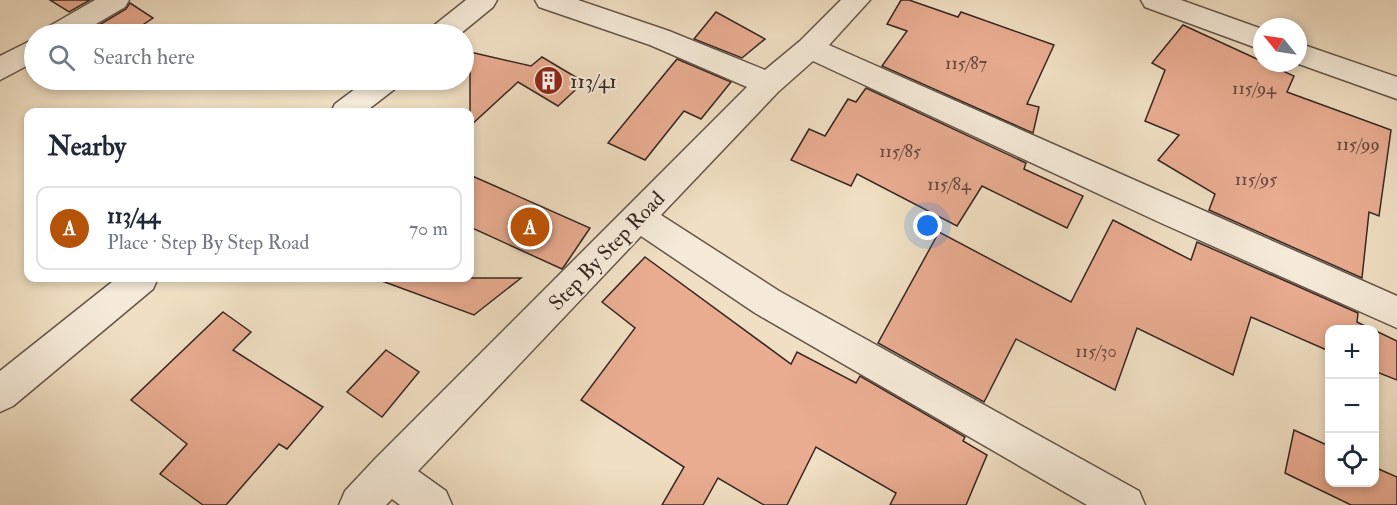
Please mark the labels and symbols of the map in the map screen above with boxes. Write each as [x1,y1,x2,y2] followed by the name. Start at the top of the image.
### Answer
[1253,18,1307,72] north arrow
[945,52,987,75] house number: 115/87
[533,65,565,97] building icon: 113/41
[570,68,617,95] place label: 113/41
[1232,77,1277,100] house number: 115/94
[1336,133,1380,156] house number: 115/99
[879,140,921,163] house number: 115/85
[1235,168,1277,191] house number: 115/95
[927,173,972,196] house number: 115/84
[543,185,671,316] street label: Step By Step Road
[510,204,550,250] pin: A
[913,211,942,240] your location
[1075,340,1117,363] house number: 115/30

